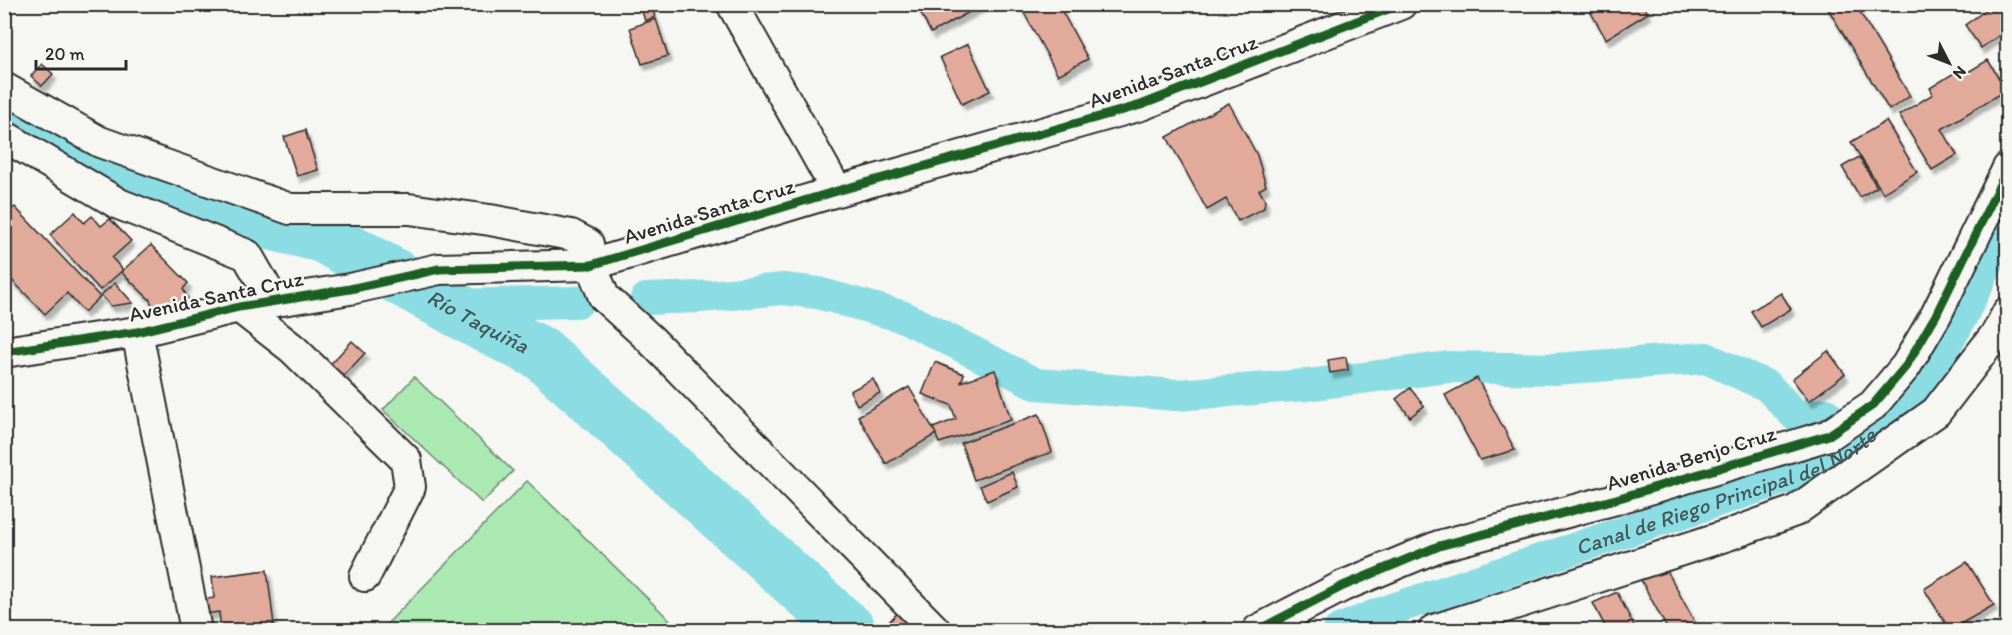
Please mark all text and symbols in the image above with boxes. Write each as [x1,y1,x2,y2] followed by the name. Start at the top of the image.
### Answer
[1085,29,1261,113] street label: Avenida Santa Cruz
[36,33,126,71] scale bar
[1919,33,1979,93] north arrow
[45,43,85,65] text: 20 m
[1949,62,1970,83] text: N
[621,173,798,249] street label: Avenida Santa Cruz
[127,265,306,327] street label: Avenida Santa Cruz
[423,283,534,359] water label: Río Taquiña
[1603,420,1779,496] street label: Avenida Benjo Cruz
[1572,421,1882,561] water label: Canal de Riego Principal del Norte

